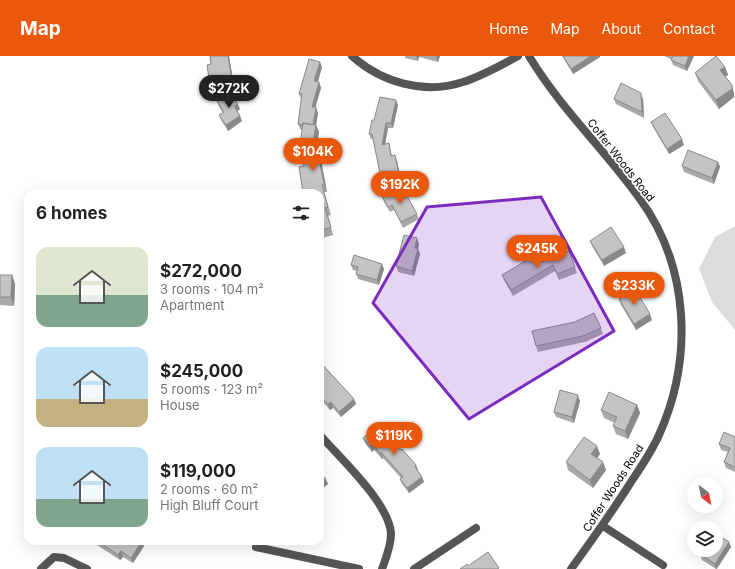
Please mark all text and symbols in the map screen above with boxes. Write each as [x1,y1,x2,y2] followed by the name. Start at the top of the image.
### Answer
[20,17,61,40] text: Map
[489,20,528,37] text: Home
[550,20,580,37] text: Map
[602,20,641,37] text: About
[663,20,715,37] text: Contact
[201,75,257,109] pin: $272K
[208,80,250,96] text: $272K
[584,116,658,204] street label: Coffer Woods Road
[285,138,341,172] pin: $104K
[292,143,334,159] text: $104K
[372,171,428,205] pin: $192K
[380,176,420,192] text: $192K
[290,202,312,224] icon: filters
[36,203,107,223] text: 6 homes
[509,235,565,269] pin: $245K
[516,240,558,256] text: $245K
[160,261,242,281] text: $272,000
[68,263,116,311] icon: home
[606,272,662,306] pin: $233K
[613,277,655,293] text: $233K
[160,281,264,297] text: 3 rooms · 104 m²
[160,297,225,313] text: Apartment
[160,361,243,381] text: $245,000
[68,363,116,411] icon: home
[160,381,263,397] text: 5 rooms · 123 m²
[160,397,200,413] text: House
[366,422,422,456] pin: $119K
[375,427,413,443] text: $119K
[580,442,646,534] street label: Coffer Woods Road
[160,461,236,481] text: $119,000
[68,463,116,511] icon: home
[687,477,723,513] north arrow
[687,477,723,557] map controls
[160,481,258,497] text: 2 rooms · 60 m²
[160,497,259,513] text: High Bluff Court
[687,521,723,557] button: layers

